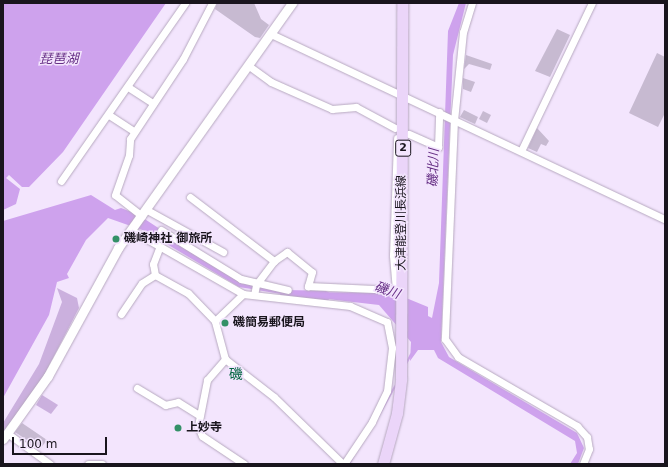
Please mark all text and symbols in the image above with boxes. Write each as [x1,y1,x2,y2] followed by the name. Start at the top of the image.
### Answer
[40,51,78,67] water label: 琵琶湖
[395,139,411,157] road number: 2
[426,148,442,188] water label: 磯北川
[395,175,409,271] street label: 大津能登川長浜線
[124,232,212,246] place label: 磯崎神社 御旅所
[111,234,121,244] marker: 磯崎神社 御旅所
[372,279,402,303] water label: 磯川
[233,316,305,330] place label: 磯簡易郵便局
[220,318,230,328] marker: 磯簡易郵便局
[229,366,243,382] district label: 磯
[186,421,222,435] place label: 上妙寺
[173,423,183,433] marker: 上妙寺
[14,429,109,455] scale bar
[19,437,57,451] text: 100 m

